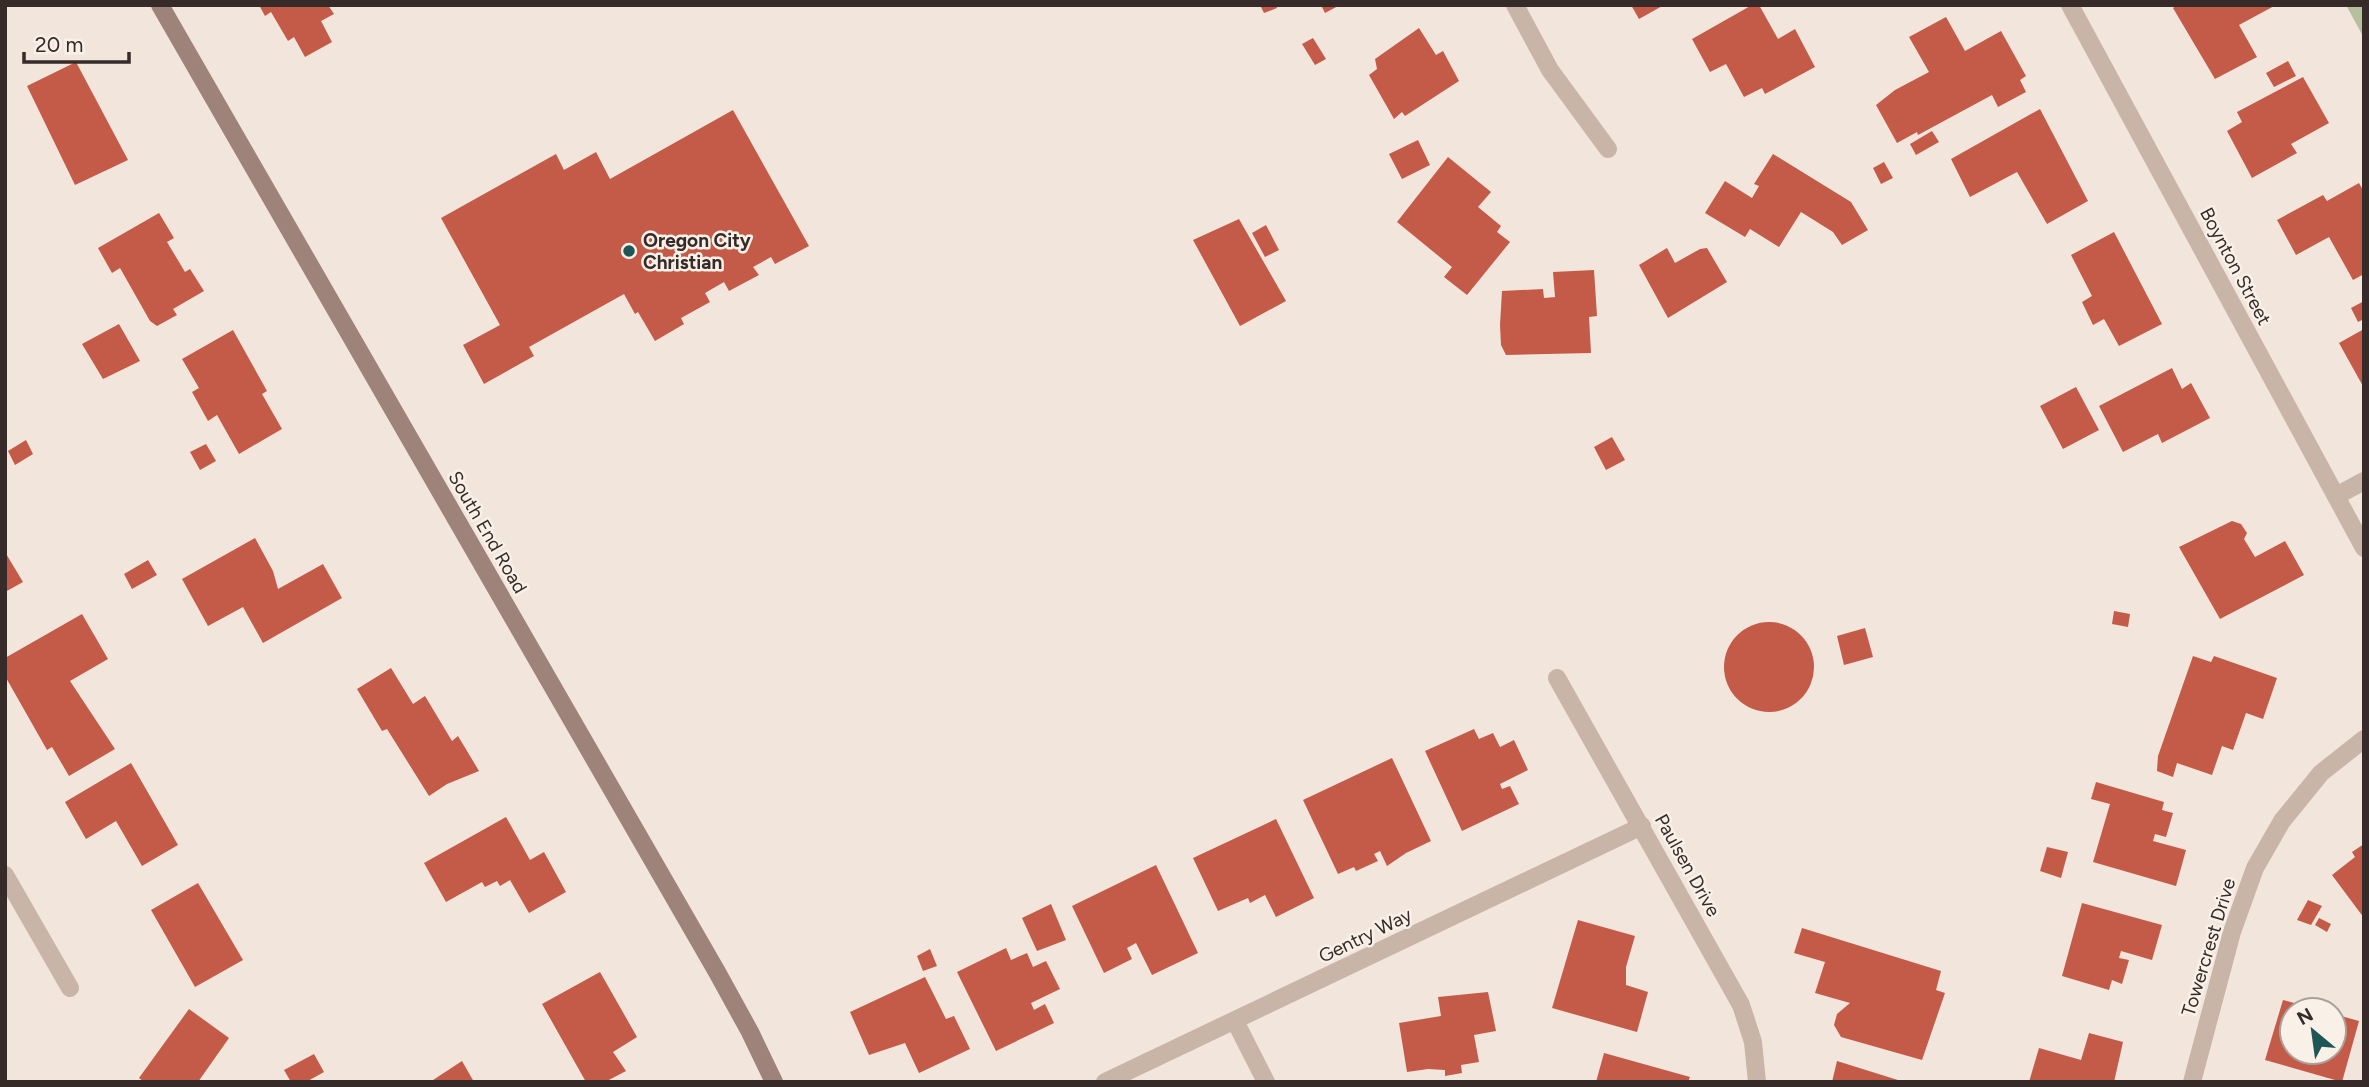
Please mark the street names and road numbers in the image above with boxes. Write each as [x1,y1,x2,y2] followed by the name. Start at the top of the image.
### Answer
[2195,204,2276,329] street label: Boynton Street
[443,467,532,597] street label: South End Road
[1650,810,1725,921] street label: Paulsen Drive
[2177,875,2240,1019] street label: Towercrest Drive
[1315,903,1416,968] street label: Gentry Way

